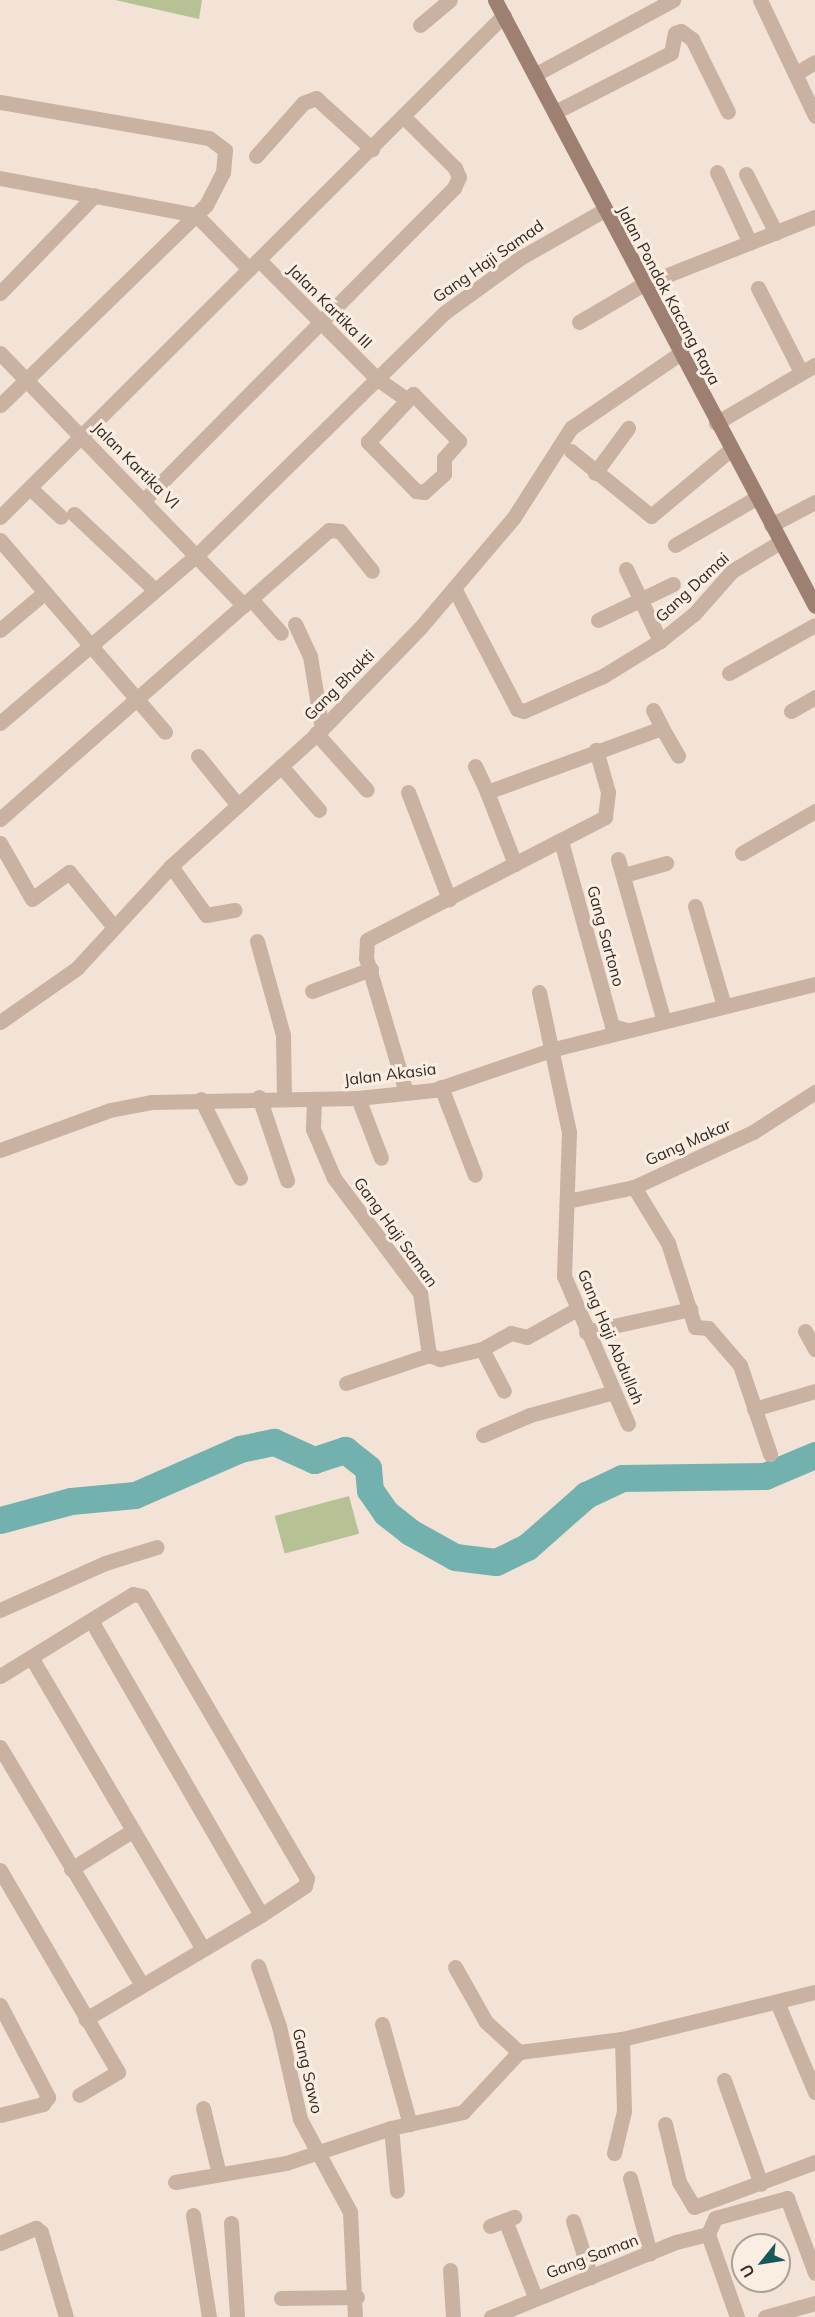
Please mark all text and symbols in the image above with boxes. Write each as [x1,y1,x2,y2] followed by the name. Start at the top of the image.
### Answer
[613,202,725,388] street label: Jalan Pondok Kacang Raya
[429,216,547,306] street label: Gang Haji Samad
[284,260,376,352] street label: Jalan Kartika III
[89,418,183,512] street label: Jalan Kartika VI
[651,548,733,626] street label: Gang Damai
[300,646,378,724] street label: Gang Bhakti
[583,884,629,988] street label: Gang Sartono
[343,1059,437,1089] street label: Jalan Akasia
[642,1115,734,1169] street label: Gang Makar
[350,1173,442,1291] street label: Gang Haji Saman
[574,1267,648,1407] street label: Gang Haji Abdullah
[289,2027,327,2115] street label: Gang Sawo
[543,2230,641,2282] street label: Gang Saman
[731,2233,791,2293] north arrow
[736,2261,759,2281] text: U

